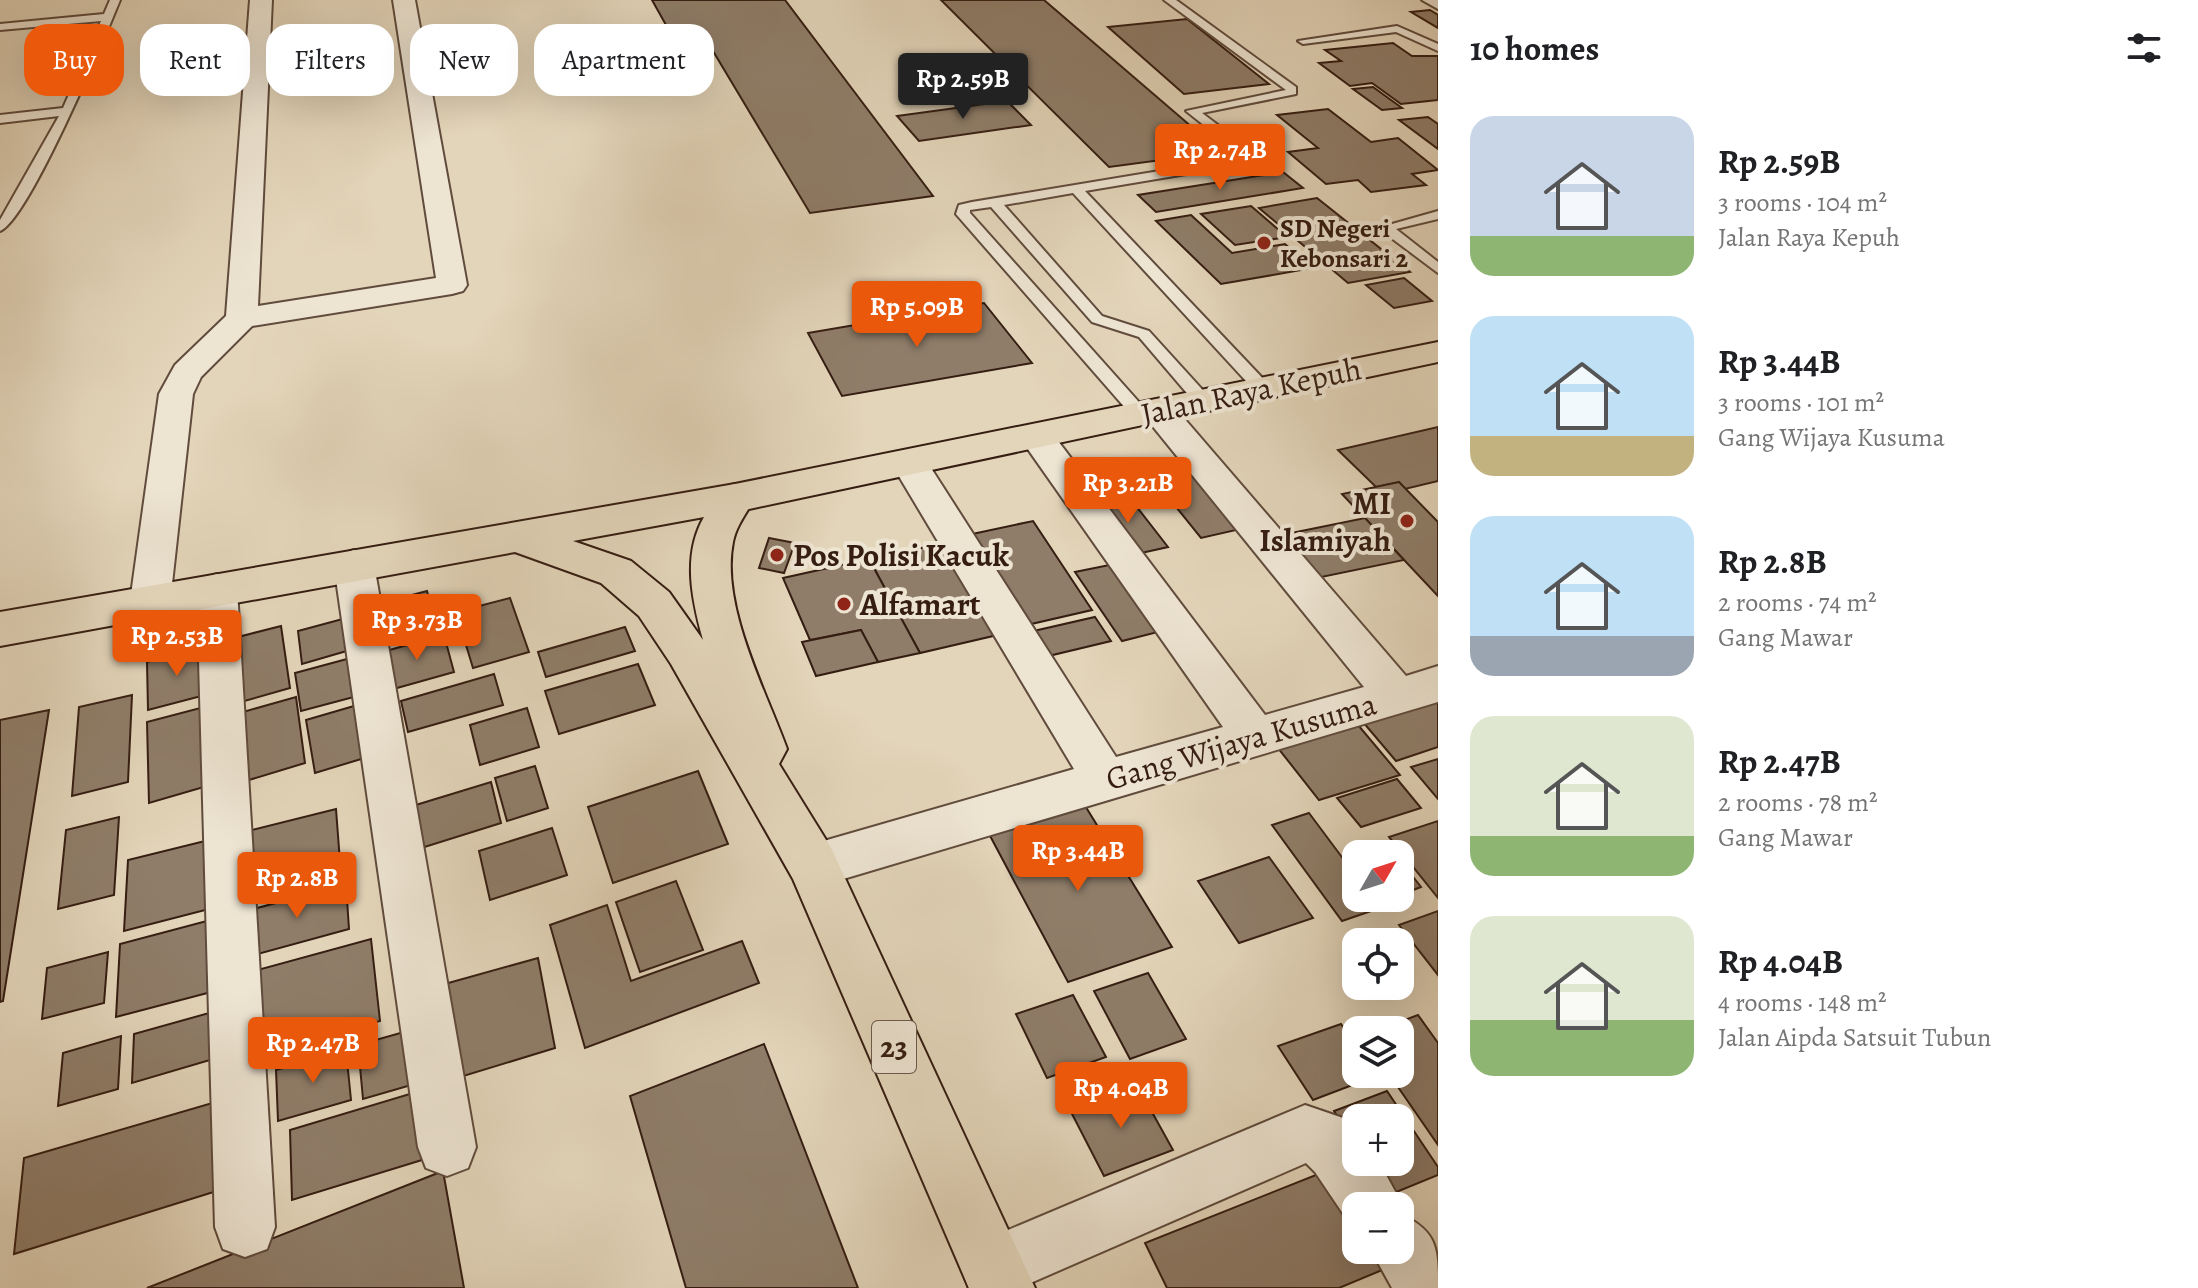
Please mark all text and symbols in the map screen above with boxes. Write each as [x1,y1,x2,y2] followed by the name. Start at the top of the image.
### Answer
[24,24,124,96] chip: Buy
[140,24,250,96] chip: Rent
[266,24,394,96] chip: Filters
[410,24,518,96] chip: New
[534,24,714,96] chip: Apartment
[1470,25,1599,72] text: 10 homes
[2122,26,2166,70] icon: filters
[880,53,1046,121] pin: Rp 2.59B
[916,61,1010,96] text: Rp 2.59B
[1137,124,1303,192] pin: Rp 2.74B
[1173,132,1267,167] text: Rp 2.74B
[1718,138,1841,185] text: Rp 2.59B
[1534,148,1630,244] icon: home
[1718,185,1887,220] text: 3 rooms · 104 m²
[1280,211,1408,276] place label: SD Negeri Kebonsari 2
[1718,220,1900,255] text: Jalan Raya Kepuh
[1255,234,1273,252] marker: SD Negeri Kebonsari 2
[834,281,1000,349] pin: Rp 5.09B
[870,289,964,324] text: Rp 5.09B
[1718,338,1841,385] text: Rp 3.44B
[1137,346,1365,436] street label: Jalan Raya Kepuh
[1534,348,1630,444] icon: home
[1718,385,1884,420] text: 3 rooms · 101 m²
[1718,420,1945,455] text: Gang Wijaya Kusuma
[1045,457,1211,525] pin: Rp 3.21B
[1082,465,1174,500] text: Rp 3.21B
[1259,481,1391,562] place label: MI Islamiyah
[1398,512,1416,530] marker: MI Islamiyah
[793,533,1010,577] place label: Pos Polisi Kacuk
[1718,538,1827,585] text: Rp 2.8B
[768,546,786,564] marker: Pos Polisi Kacuk
[1534,548,1630,644] icon: home
[859,582,981,626] place label: Alfamart
[1718,585,1877,620] text: 2 rooms · 74 m²
[334,594,500,662] pin: Rp 3.73B
[835,595,853,613] marker: Alfamart
[371,602,463,637] text: Rp 3.73B
[94,610,260,678] pin: Rp 2.53B
[131,618,223,653] text: Rp 2.53B
[1718,620,1853,655] text: Gang Mawar
[1101,681,1381,801] street label: Gang Wijaya Kusuma
[1718,738,1841,785] text: Rp 2.47B
[1534,748,1630,844] icon: home
[1718,785,1877,820] text: 2 rooms · 78 m²
[1718,820,1853,855] text: Gang Mawar
[995,825,1161,893] pin: Rp 3.44B
[1031,833,1125,868] text: Rp 3.44B
[1342,840,1414,912] north arrow
[1342,840,1414,1264] map controls
[223,852,371,920] pin: Rp 2.8B
[255,860,339,895] text: Rp 2.8B
[1342,928,1414,1000] button: locate
[1718,938,1843,985] text: Rp 4.04B
[1534,948,1630,1044] icon: home
[1718,985,1887,1020] text: 4 rooms · 148 m²
[1342,1016,1414,1088] button: layers
[230,1017,396,1085] pin: Rp 2.47B
[1718,1020,1991,1055] text: Jalan Aipda Satsuit Tubun
[872,1021,916,1073] road number: 23
[266,1025,360,1060] text: Rp 2.47B
[1038,1062,1204,1130] pin: Rp 4.04B
[1073,1070,1169,1105] text: Rp 4.04B
[1342,1104,1414,1176] button: +
[1342,1192,1414,1264] button: −

